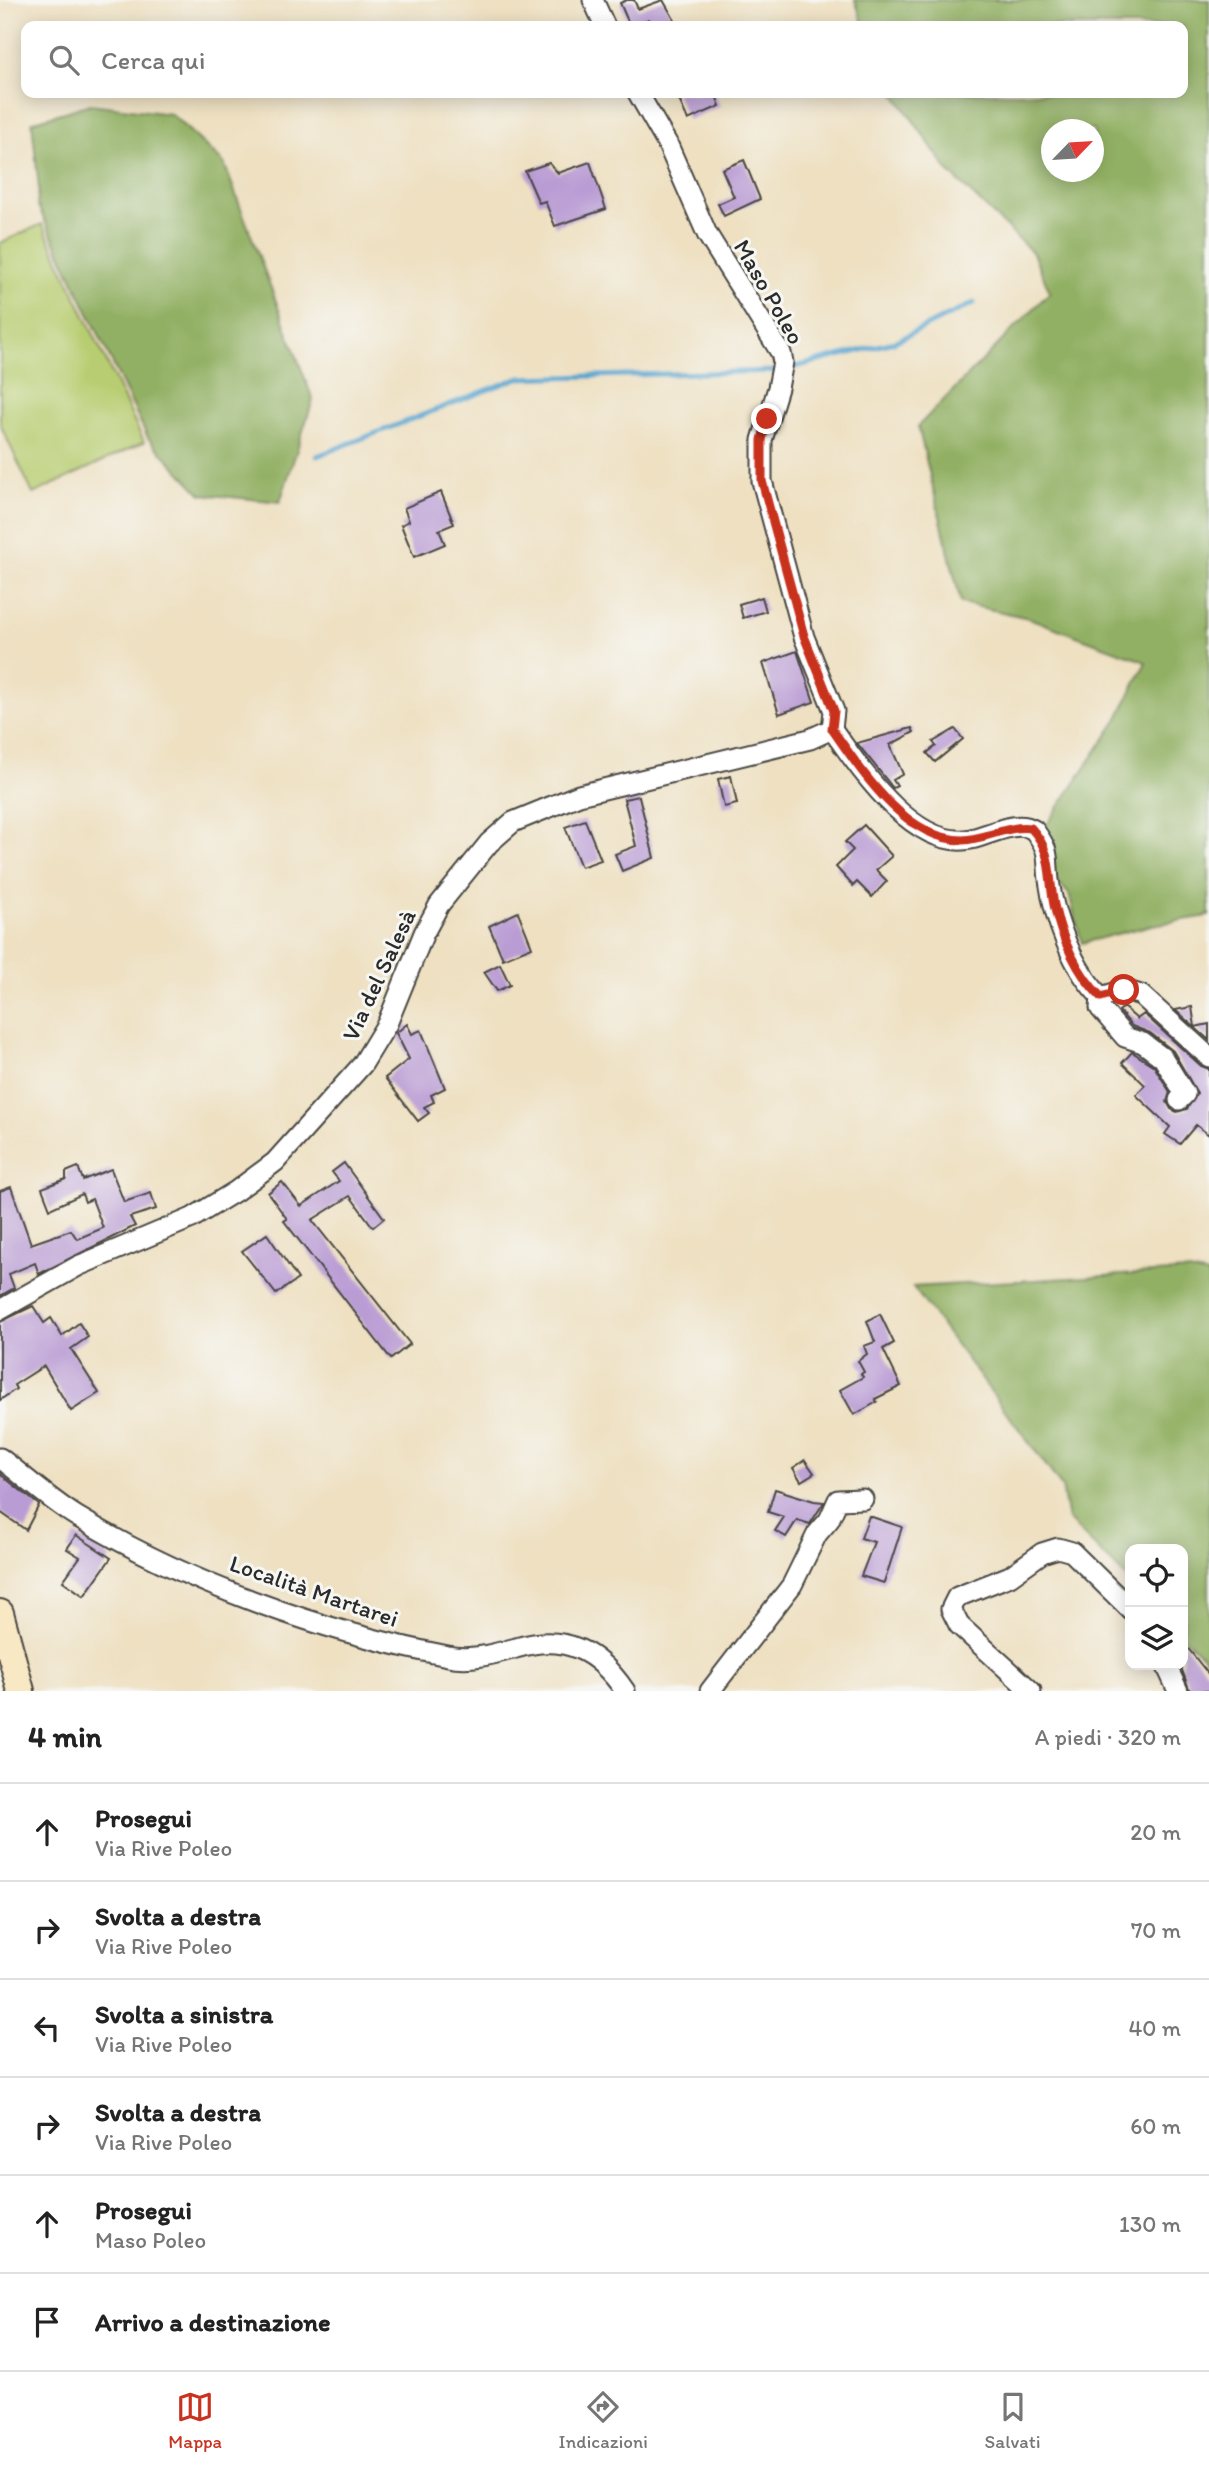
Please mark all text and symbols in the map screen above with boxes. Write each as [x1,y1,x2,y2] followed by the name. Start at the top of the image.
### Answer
[21,21,1188,98] search box
[45,41,83,79] icon: search
[101,44,205,76] text: Cerca qui
[1041,119,1104,182] north arrow
[728,234,811,349] street label: Maso Poleo
[751,403,782,434] route end
[335,904,422,1045] street label: Via del Salesà
[1108,974,1139,1005] route start
[1125,1544,1188,1670] map controls
[1125,1544,1188,1607] button: locate
[226,1548,402,1633] street label: Località Martarei
[1125,1607,1188,1670] button: layers
[28,1718,102,1755] text: 4 min
[1035,1723,1181,1751] text: A piedi · 320 m
[95,1802,192,1834] text: Prosegui
[28,1813,66,1851] icon: ahead
[1130,1818,1181,1846] text: 20 m
[95,1834,232,1862] text: Via Rive Poleo
[95,1900,261,1932] text: Svolta a destra
[28,1911,66,1949] icon: right
[1131,1916,1181,1944] text: 70 m
[95,1932,232,1960] text: Via Rive Poleo
[95,1998,273,2030] text: Svolta a sinistra
[28,2009,66,2047] icon: left
[1128,2014,1181,2042] text: 40 m
[95,2030,232,2058] text: Via Rive Poleo
[95,2096,261,2128] text: Svolta a destra
[28,2107,66,2145] icon: right
[1130,2112,1181,2140] text: 60 m
[95,2128,232,2156] text: Via Rive Poleo
[95,2194,192,2226] text: Prosegui
[28,2205,66,2243] icon: ahead
[1119,2210,1181,2238] text: 130 m
[95,2226,206,2254] text: Maso Poleo
[28,2303,66,2341] icon: arrive
[95,2306,331,2338] text: Arrivo a destinazione
[168,2388,222,2453] tab: Mappa
[559,2388,648,2453] tab: Indicazioni
[985,2388,1041,2453] tab: Salvati

